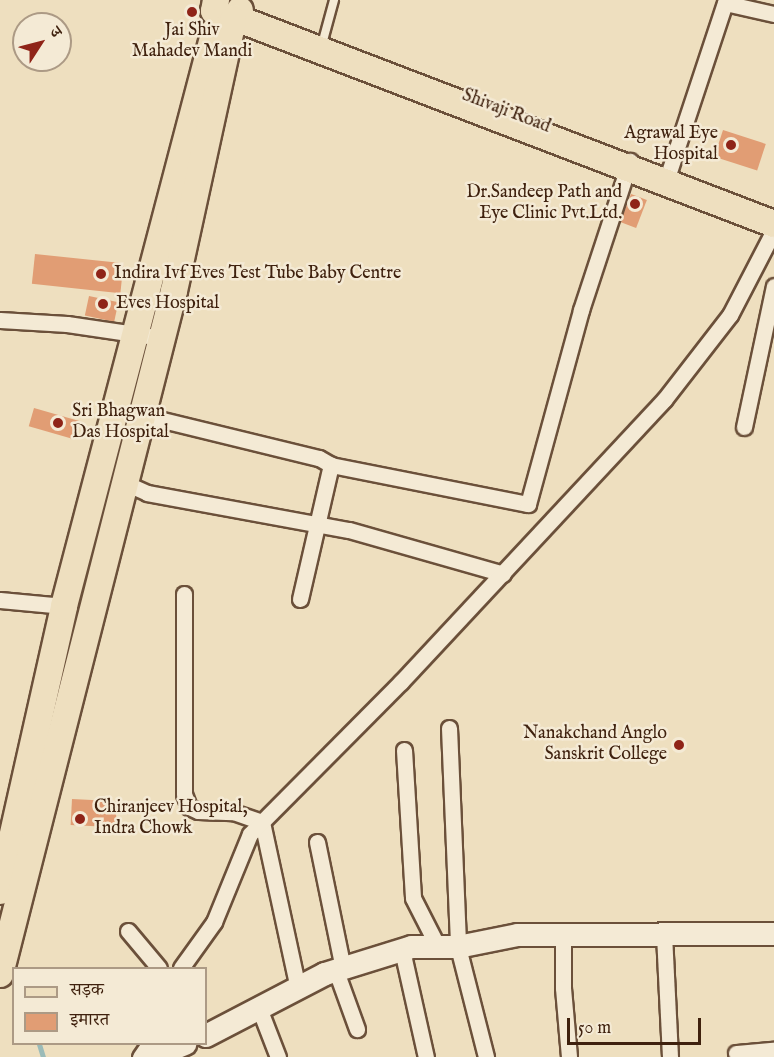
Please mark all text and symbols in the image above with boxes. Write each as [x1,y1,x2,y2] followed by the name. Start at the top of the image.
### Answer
[185,5,199,19] marker: Jai Shiv Mahadev Mandi
[12,12,72,72] north arrow
[132,21,252,63] place label: Jai Shiv Mahadev Mandi
[44,23,65,42] text: उ
[459,85,553,139] street label: Shivaji Road
[624,124,718,166] place label: Agrawal Eye Hospital
[722,136,740,154] marker: Agrawal Eye Hospital
[466,183,622,226] place label: Dr.Sandeep Path and Eye Clinic Pvt.Ltd.
[626,195,644,213] marker: Dr.Sandeep Path and Eye Clinic Pvt.Ltd.
[114,263,401,285] place label: Indira Ivf Eves Test Tube Baby Centre
[92,265,110,283] marker: Indira Ivf Eves Test Tube Baby Centre
[116,293,219,315] place label: Eves Hospital
[94,295,112,313] marker: Eves Hospital
[72,402,169,444] place label: Sri Bhagwan Das Hospital
[49,414,67,432] marker: Sri Bhagwan Das Hospital
[523,724,667,766] place label: Nanakchand Anglo Sanskrit College
[672,738,686,752] marker: Nanakchand Anglo Sanskrit College
[94,798,247,840] place label: Chiranjeev Hospital, Indra Chowk
[71,810,89,828] marker: Chiranjeev Hospital, Indra Chowk
[12,967,207,1045] legend
[70,979,104,1002] text: सड़क
[570,1006,704,1044] scale bar
[70,1009,109,1032] text: इमारत
[578,1017,611,1040] text: 50 m

